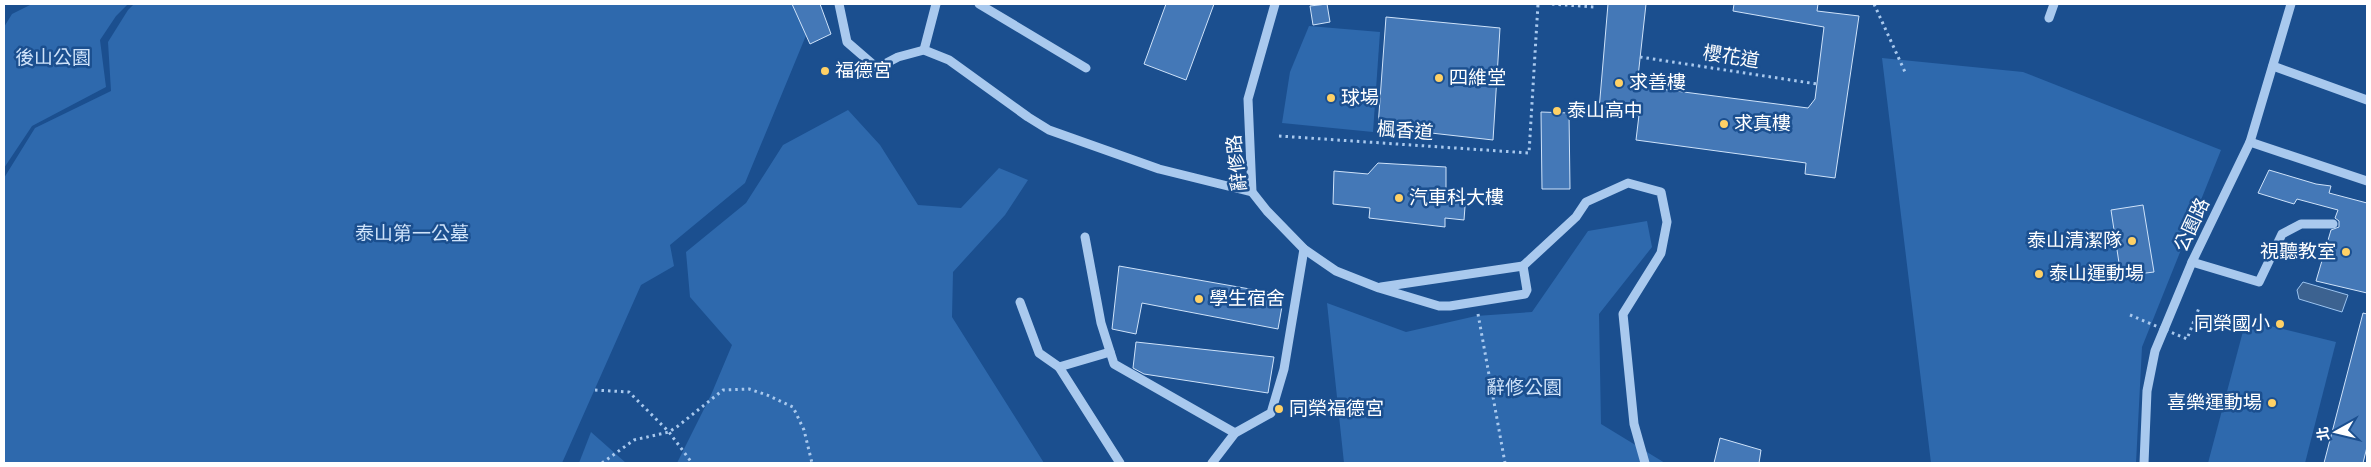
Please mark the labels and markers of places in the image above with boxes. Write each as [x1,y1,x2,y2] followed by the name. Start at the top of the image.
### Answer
[835,60,892,82] place label: 福德宮
[819,65,831,77] marker: 福德宮
[1449,67,1506,89] place label: 四維堂
[1433,72,1445,84] marker: 四維堂
[1629,72,1686,94] place label: 求善樓
[1613,77,1625,89] marker: 求善樓
[1341,87,1379,109] place label: 球場
[1325,92,1337,104] marker: 球場
[1567,100,1643,122] place label: 泰山高中
[1551,105,1563,117] marker: 泰山高中
[1734,113,1791,135] place label: 求真樓
[1718,118,1730,130] marker: 求真樓
[1409,187,1504,209] place label: 汽車科大樓
[1393,192,1405,204] marker: 汽車科大樓
[2027,230,2122,252] place label: 泰山清潔隊
[2126,235,2138,247] marker: 泰山清潔隊
[2260,241,2336,263] place label: 視聽教室
[2340,246,2352,258] marker: 視聽教室
[2049,263,2144,285] place label: 泰山運動場
[2033,268,2045,280] marker: 泰山運動場
[1209,288,1285,310] place label: 學生宿舍
[1193,293,1205,305] marker: 學生宿舍
[2194,313,2270,335] place label: 同榮國小
[2274,318,2286,330] marker: 同榮國小
[2167,392,2262,414] place label: 喜樂運動場
[2266,397,2278,409] marker: 喜樂運動場
[1289,398,1384,420] place label: 同榮福德宮
[1273,403,1285,415] marker: 同榮福德宮

